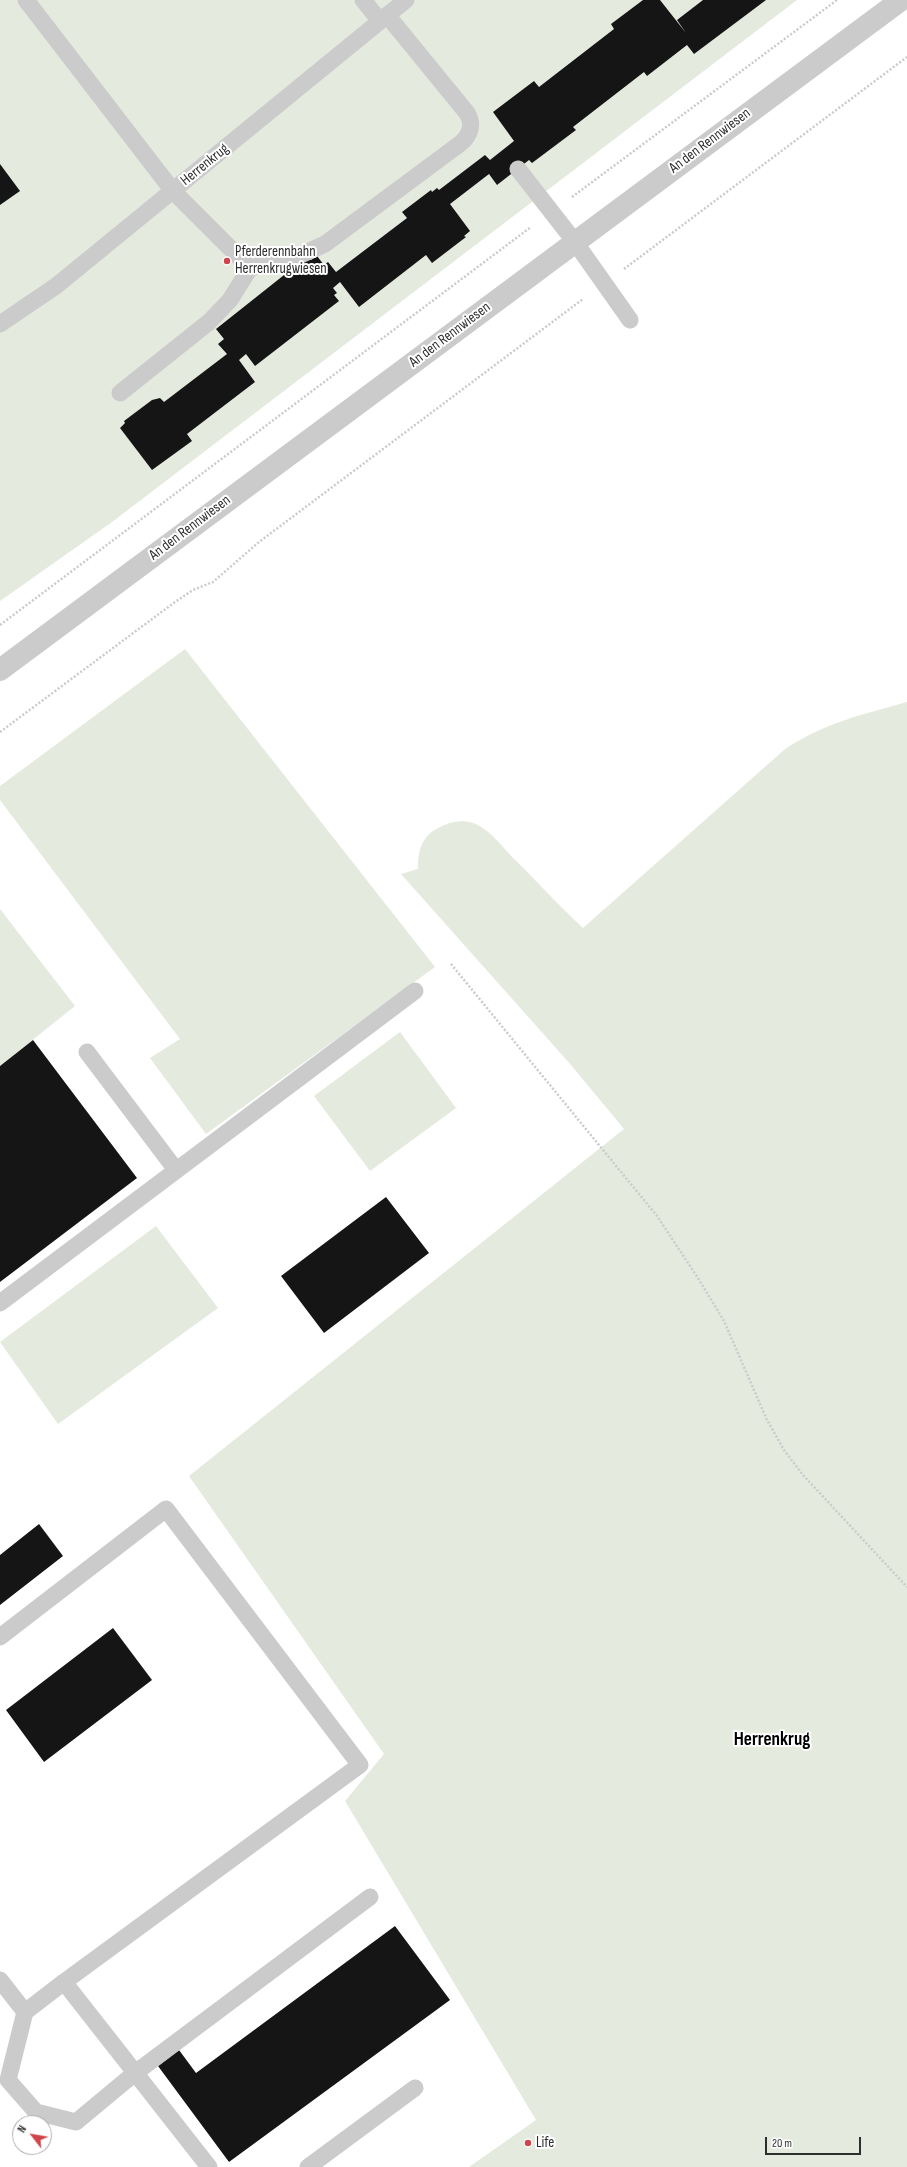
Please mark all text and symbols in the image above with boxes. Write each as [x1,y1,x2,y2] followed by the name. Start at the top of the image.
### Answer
[666,105,754,177] street label: An den Rennwiesen
[177,140,233,190] street label: Herrenkrug
[235,243,327,278] place label: Pferderennbahn Herrenkrugwiesen
[222,256,232,266] marker: Pferderennbahn Herrenkrugwiesen
[406,299,494,371] street label: An den Rennwiesen
[146,492,234,564] street label: An den Rennwiesen
[734,1729,810,1751] district label: Herrenkrug
[12,2115,52,2155] north arrow
[15,2123,29,2135] text: N
[767,2129,863,2155] scale bar
[536,2134,554,2152] place label: Life
[772,2136,792,2151] text: 20 m
[523,2138,533,2148] marker: Life

